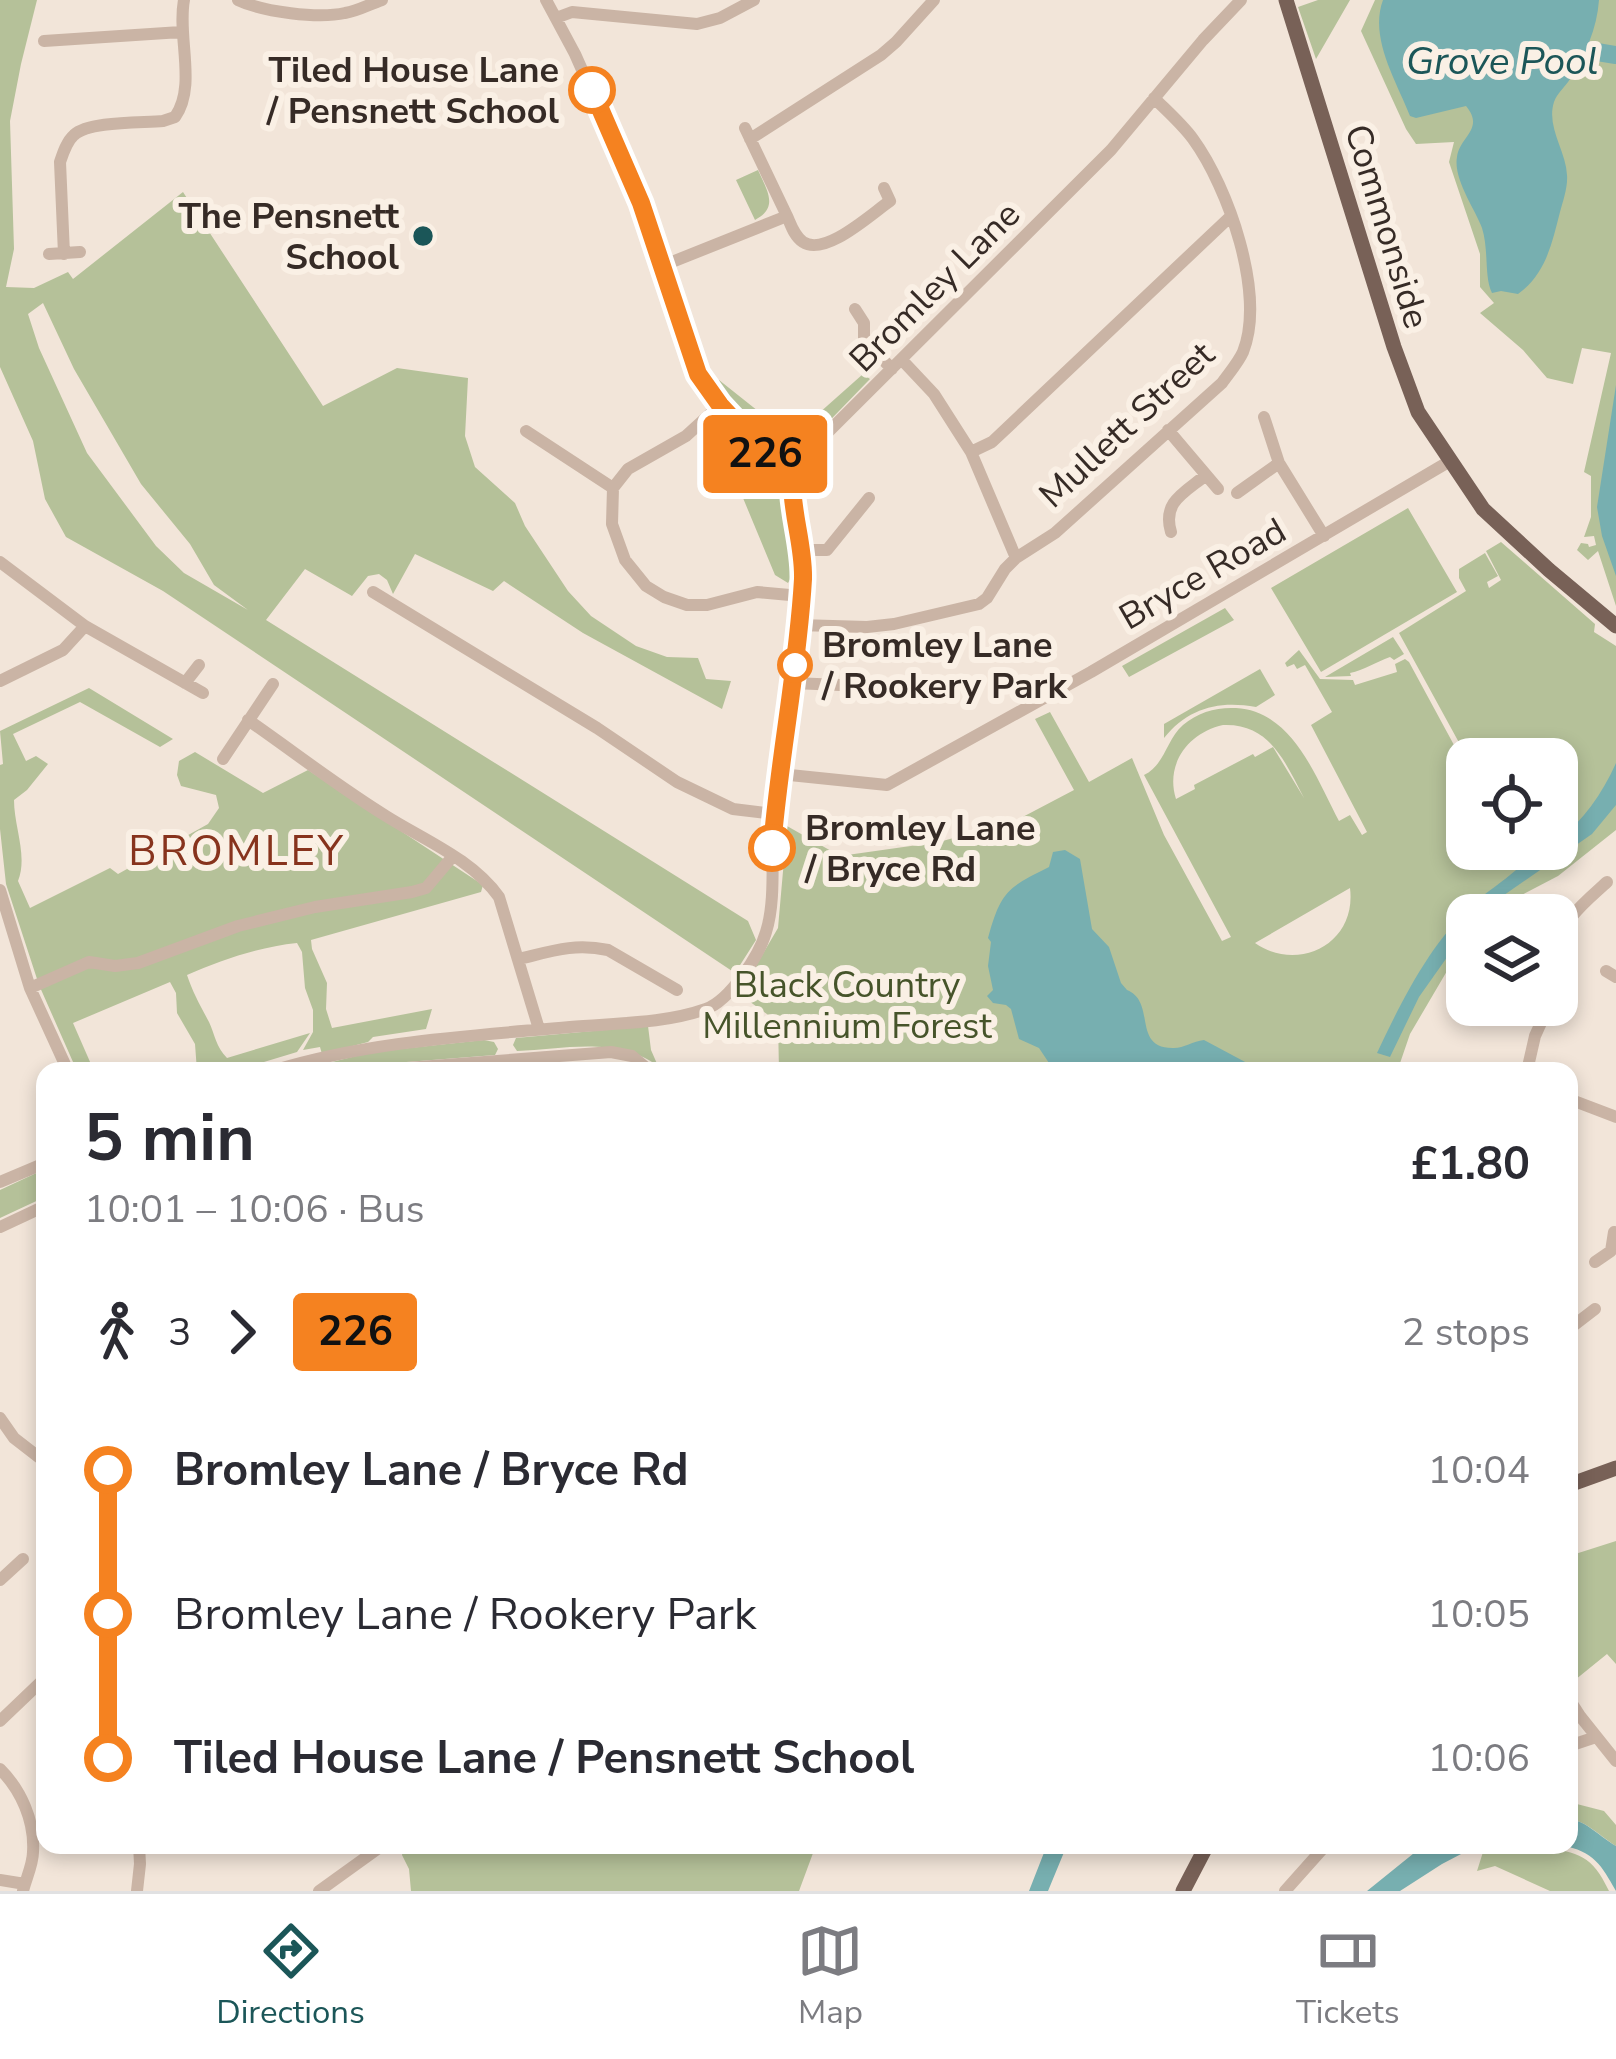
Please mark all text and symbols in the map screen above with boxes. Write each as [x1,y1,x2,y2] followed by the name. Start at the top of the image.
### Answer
[1406,35,1598,88] water label: Grove Pool
[266,46,560,136] place label: Tiled House Lane / Pensnett School
[570,68,614,112] marker: Tiled House Lane / Pensnett School
[1332,118,1441,334] street label: Commonside
[839,191,1031,383] street label: Bromley Lane
[178,192,400,282] place label: The Pensnett School
[410,223,436,249] marker: The Pensnett School
[1029,331,1226,519] street label: Mullett Street
[696,415,834,493] line badge: 226
[727,425,803,482] text: 226
[1110,507,1295,642] street label: Bryce Road
[821,621,1067,711] place label: Bromley Lane / Rookery Park
[779,649,811,681] marker: Bromley Lane / Rookery Park
[1446,738,1578,1026] map controls
[1446,738,1578,870] button: locate
[804,804,1036,894] place label: Bromley Lane / Bryce Rd
[128,823,346,880] district label: BROMLEY
[750,826,794,870] marker: Bromley Lane / Bryce Rd
[1446,894,1578,1026] button: layers
[702,961,992,1051] park label: Black Country Millennium Forest
[84,1093,255,1183] text: 5 min
[1411,1134,1530,1195] text: £1.80
[84,1183,424,1236] text: 10:01 – 10:06 · Bus
[84,1299,150,1365] icon: walk
[209,1299,275,1365] icon: forward
[317,1303,393,1360] text: 226
[168,1306,191,1359] text: 3
[1401,1306,1530,1359] text: 2 stops
[174,1440,688,1501] text: Bromley Lane / Bryce Rd
[1428,1444,1530,1497] text: 10:04
[174,1584,756,1645] text: Bromley Lane / Rookery Park
[1428,1588,1530,1641] text: 10:05
[174,1728,914,1789] text: Tiled House Lane / Pensnett School
[1428,1732,1530,1785] text: 10:06
[216,1918,365,2035] tab: Directions
[797,1918,863,2035] tab: Map
[1296,1918,1400,2035] tab: Tickets

